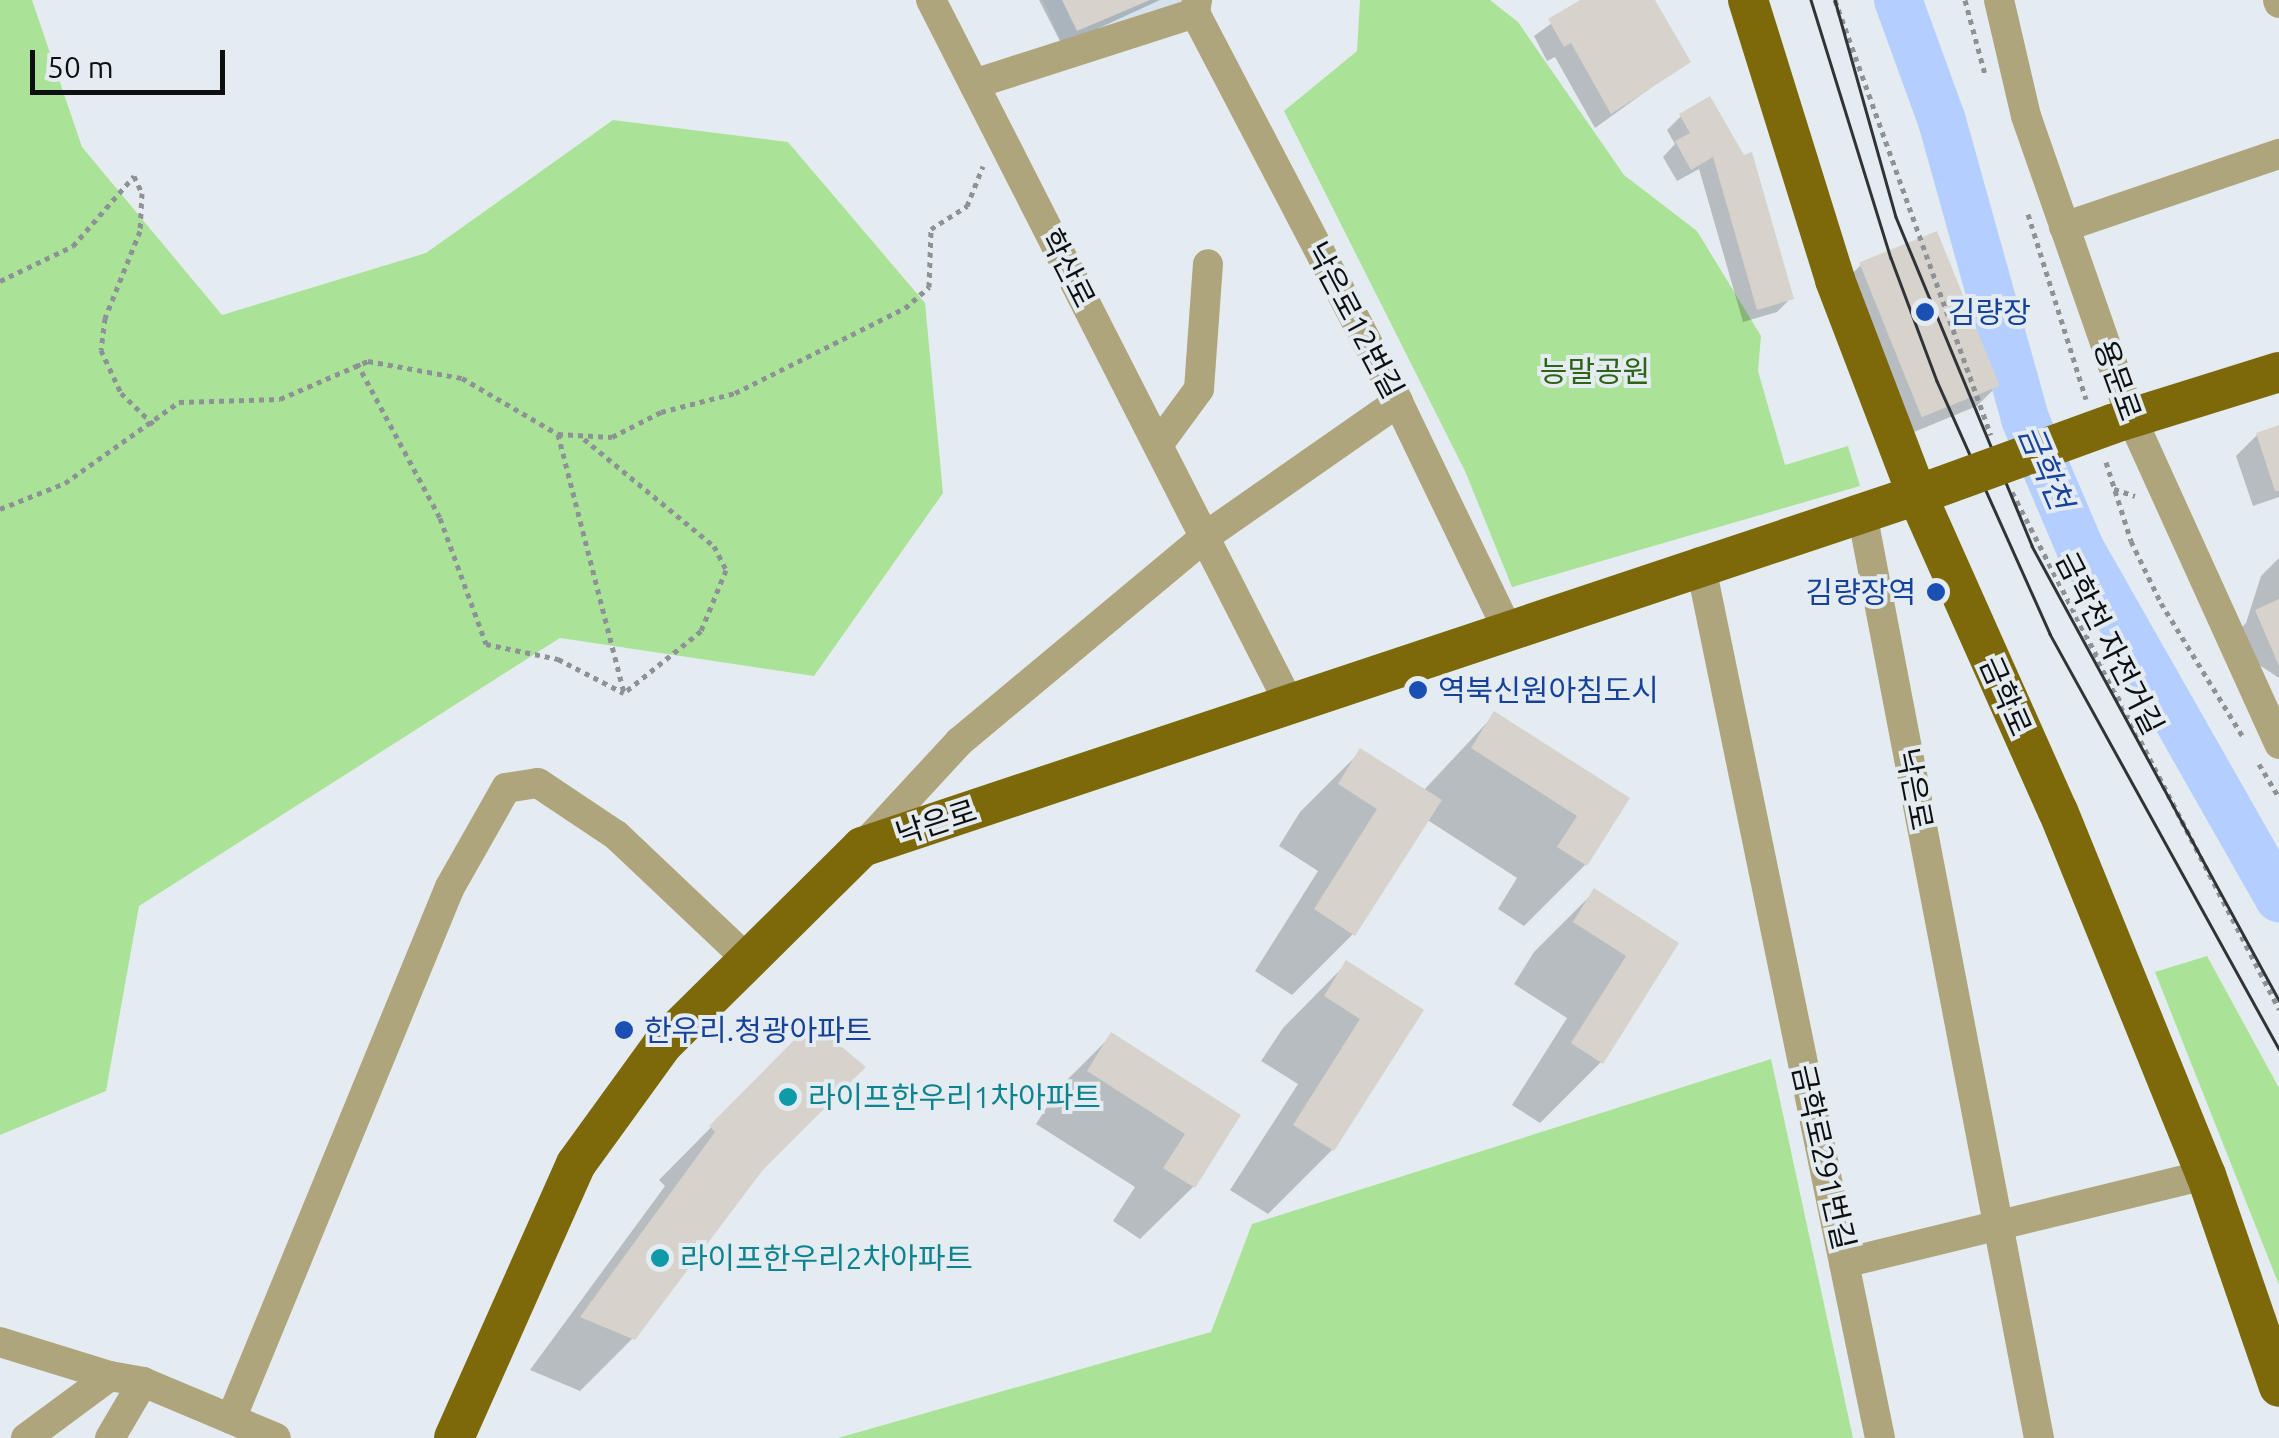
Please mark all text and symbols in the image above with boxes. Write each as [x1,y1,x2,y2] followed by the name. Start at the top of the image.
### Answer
[35,30,230,92] scale bar
[47,50,114,84] text: 50 m
[1033,223,1103,313] street label: 학산로
[1299,236,1411,404] street label: 낙은로12번길
[1948,294,2031,330] place label: 김량장
[1912,299,1938,325] marker: 김량장
[2087,335,2149,425] street label: 용문로
[1540,353,1650,389] park label: 능말공원
[2011,419,2081,515] water label: 금학천
[2049,546,2171,740] street label: 금학천 자전거길
[1806,574,1916,610] place label: 김량장역
[1925,581,1947,603] marker: 김량장역
[1973,651,2039,741] street label: 금학로
[1438,672,1659,708] place label: 역북신원아침도시
[1407,679,1429,701] marker: 역북신원아침도시
[1889,745,1941,833] street label: 낙은로
[891,792,981,852] street label: 낙은로
[644,1012,872,1048] place label: 한우리.청광아파트
[613,1019,635,1041] marker: 한우리.청광아파트
[1785,1061,1863,1253] street label: 금학로291번길
[808,1079,1101,1115] place label: 라이프한우리1차아파트
[777,1086,799,1108] marker: 라이프한우리1차아파트
[680,1240,973,1276] place label: 라이프한우리2차아파트
[649,1247,671,1269] marker: 라이프한우리2차아파트

